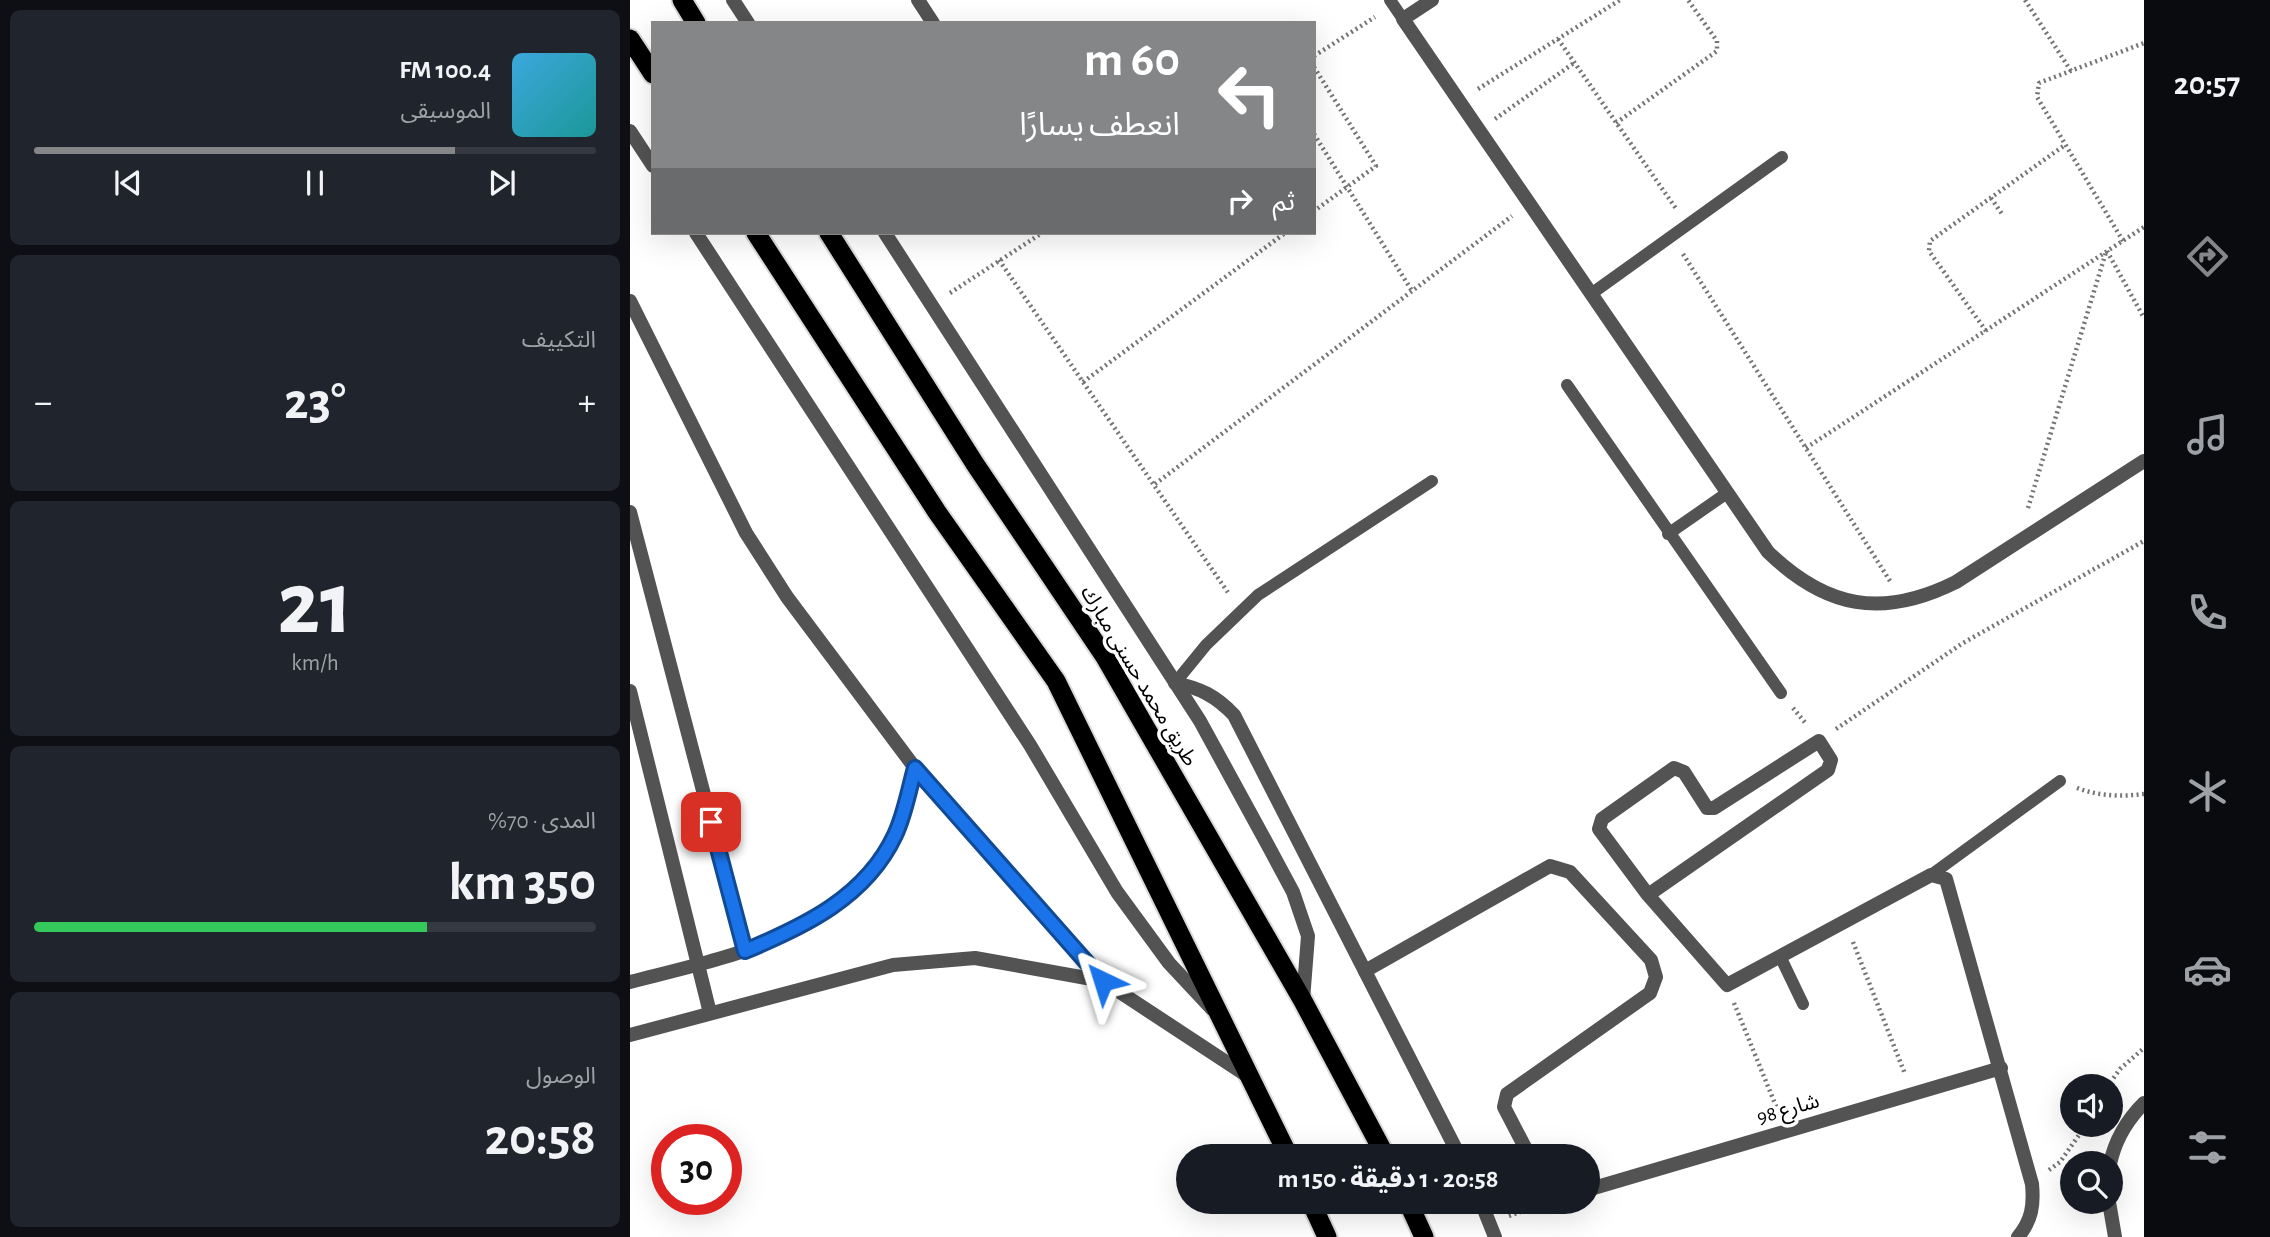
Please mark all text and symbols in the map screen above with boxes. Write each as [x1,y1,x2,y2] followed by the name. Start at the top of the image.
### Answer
[1084,36,1180,85] text: 60 m
[1204,49,1295,140] icon: left
[399,57,491,83] text: 100.4 FM
[2174,68,2240,100] text: 20:57
[400,100,491,123] text: الموسيقى
[1019,109,1180,141] text: انعطف يسارًا
[109,164,147,202] icon: previous
[296,164,334,202] icon: pause
[483,164,521,202] icon: next
[1221,182,1259,220] icon: right
[1273,189,1295,215] text: ثم
[2183,232,2232,281] icon: directions
[522,329,596,352] text: التكييف
[284,376,346,428] text: 23°
[34,384,52,422] text: −
[578,384,596,422] text: +
[2183,410,2232,459] icon: music
[277,559,353,650] text: 21
[1075,582,1201,771] street label: طريق محمد حسنى مبارك
[2183,588,2232,637] icon: phone
[291,652,339,675] text: km/h
[2183,767,2232,816] icon: climate
[681,792,741,852] pin
[692,803,730,841] icon: arrive
[488,810,596,833] text: المدى · 70%
[448,857,596,909] text: 350 km
[1066,944,1140,1018] position arrow
[2183,945,2232,994] icon: car
[526,1065,596,1088] text: الوصول
[2060,1074,2123,1214] map controls
[2060,1074,2123,1137] button: sound
[1754,1090,1823,1132] street label: شارع 98
[484,1112,596,1164] text: 20:58
[2183,1123,2232,1172] icon: filters
[651,1124,742,1215] speed limit sign: 30
[2060,1151,2123,1214] button: search
[1277,1166,1499,1192] text: 20:58 · 1 دقيقة · 150 m

